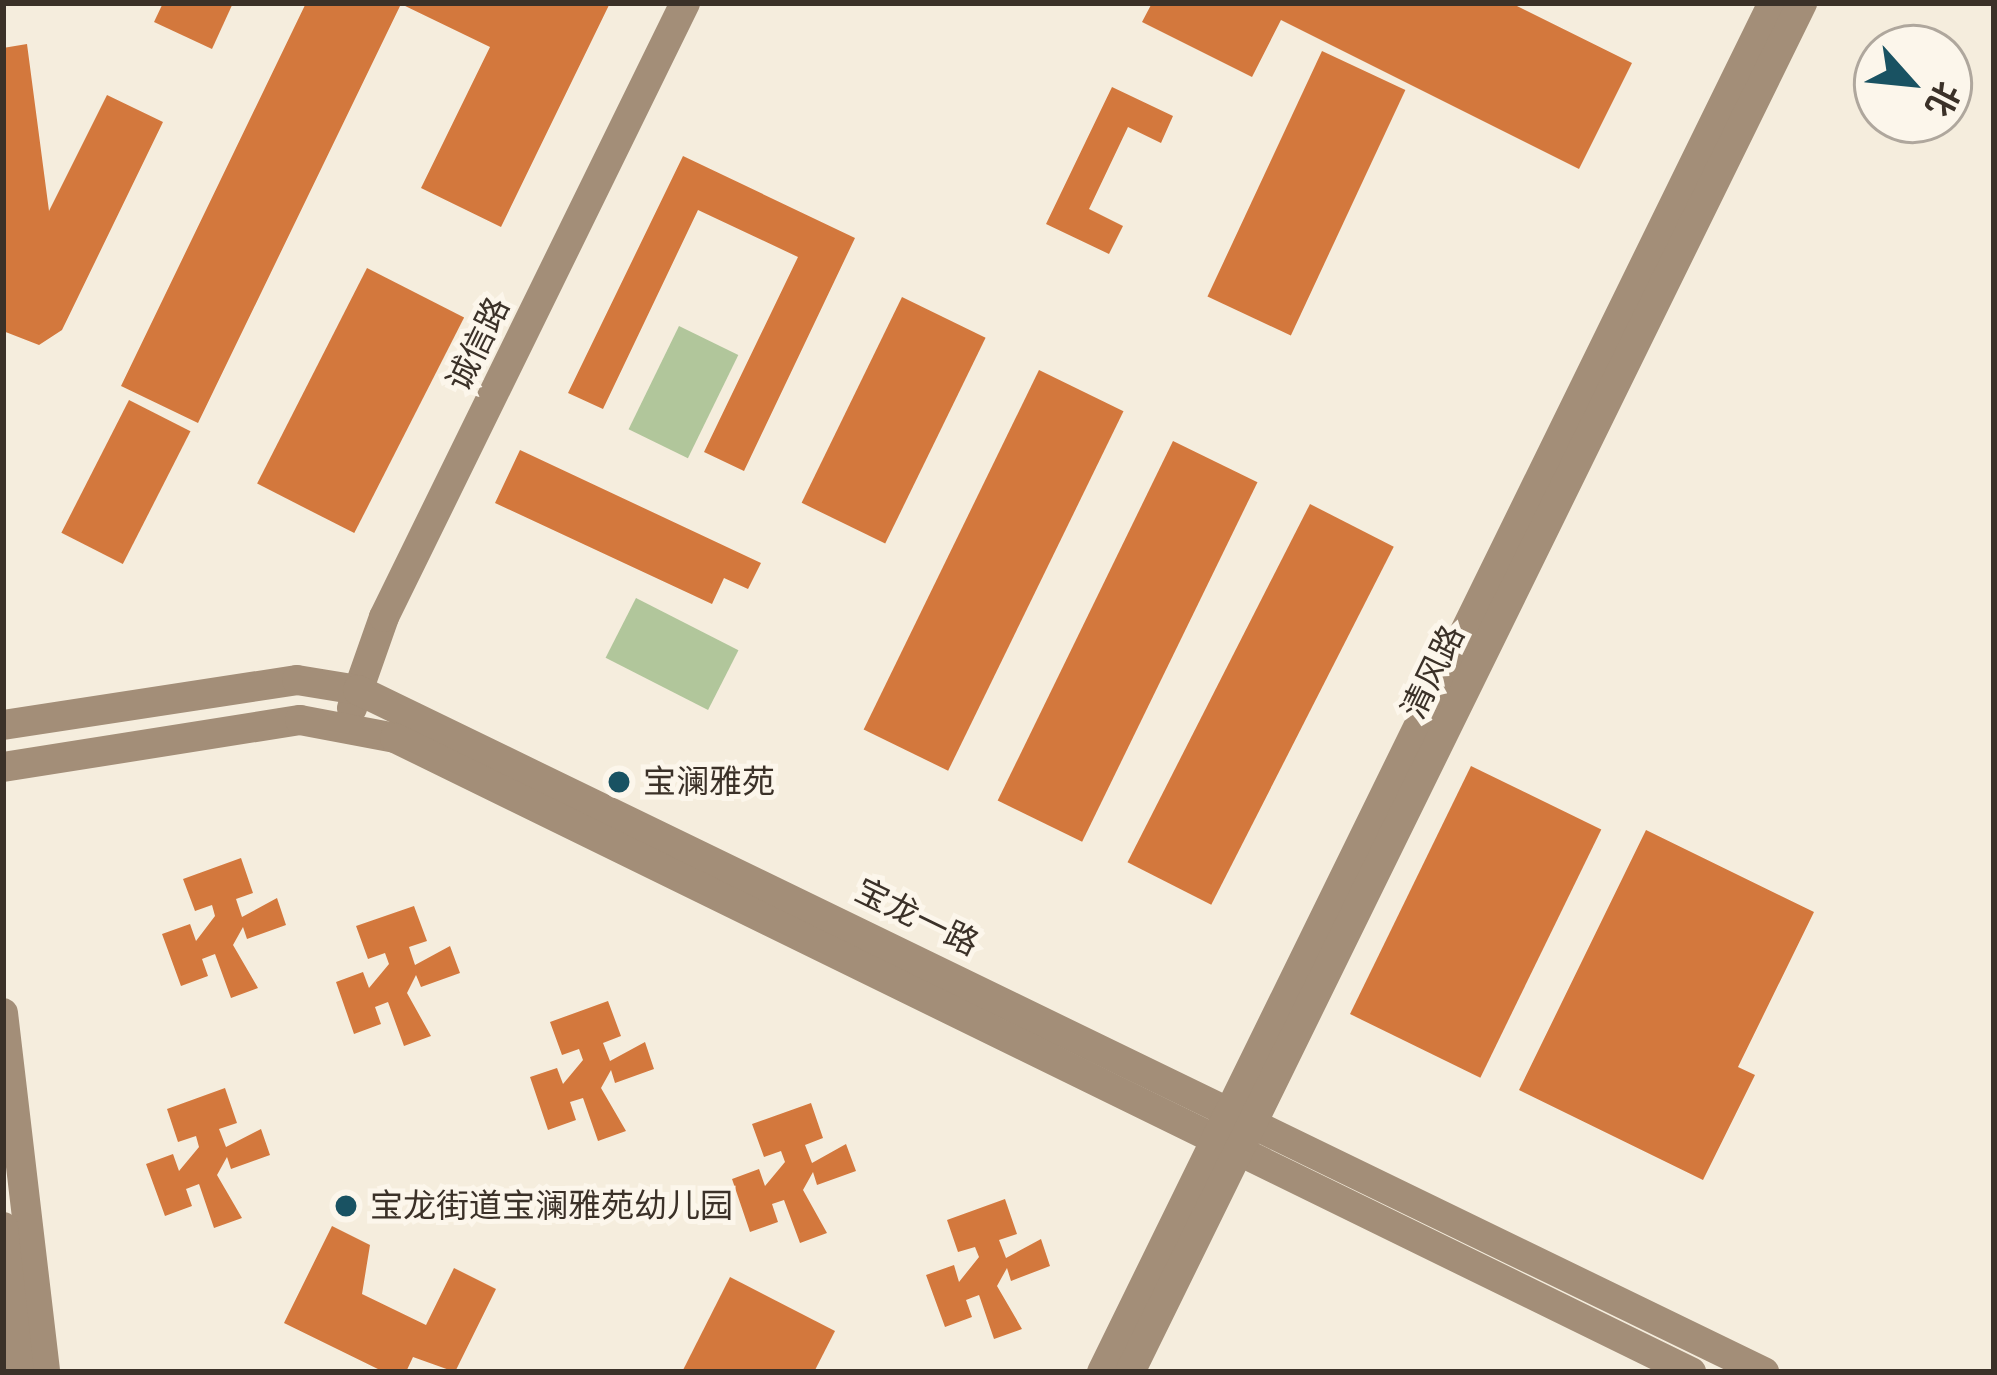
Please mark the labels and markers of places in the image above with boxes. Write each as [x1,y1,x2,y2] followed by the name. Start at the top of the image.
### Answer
[643,762,775,802] place label: 宝澜雅苑
[606,769,632,795] marker: 宝澜雅苑
[370,1186,733,1226] place label: 宝龙街道宝澜雅苑幼儿园
[333,1193,359,1219] marker: 宝龙街道宝澜雅苑幼儿园

